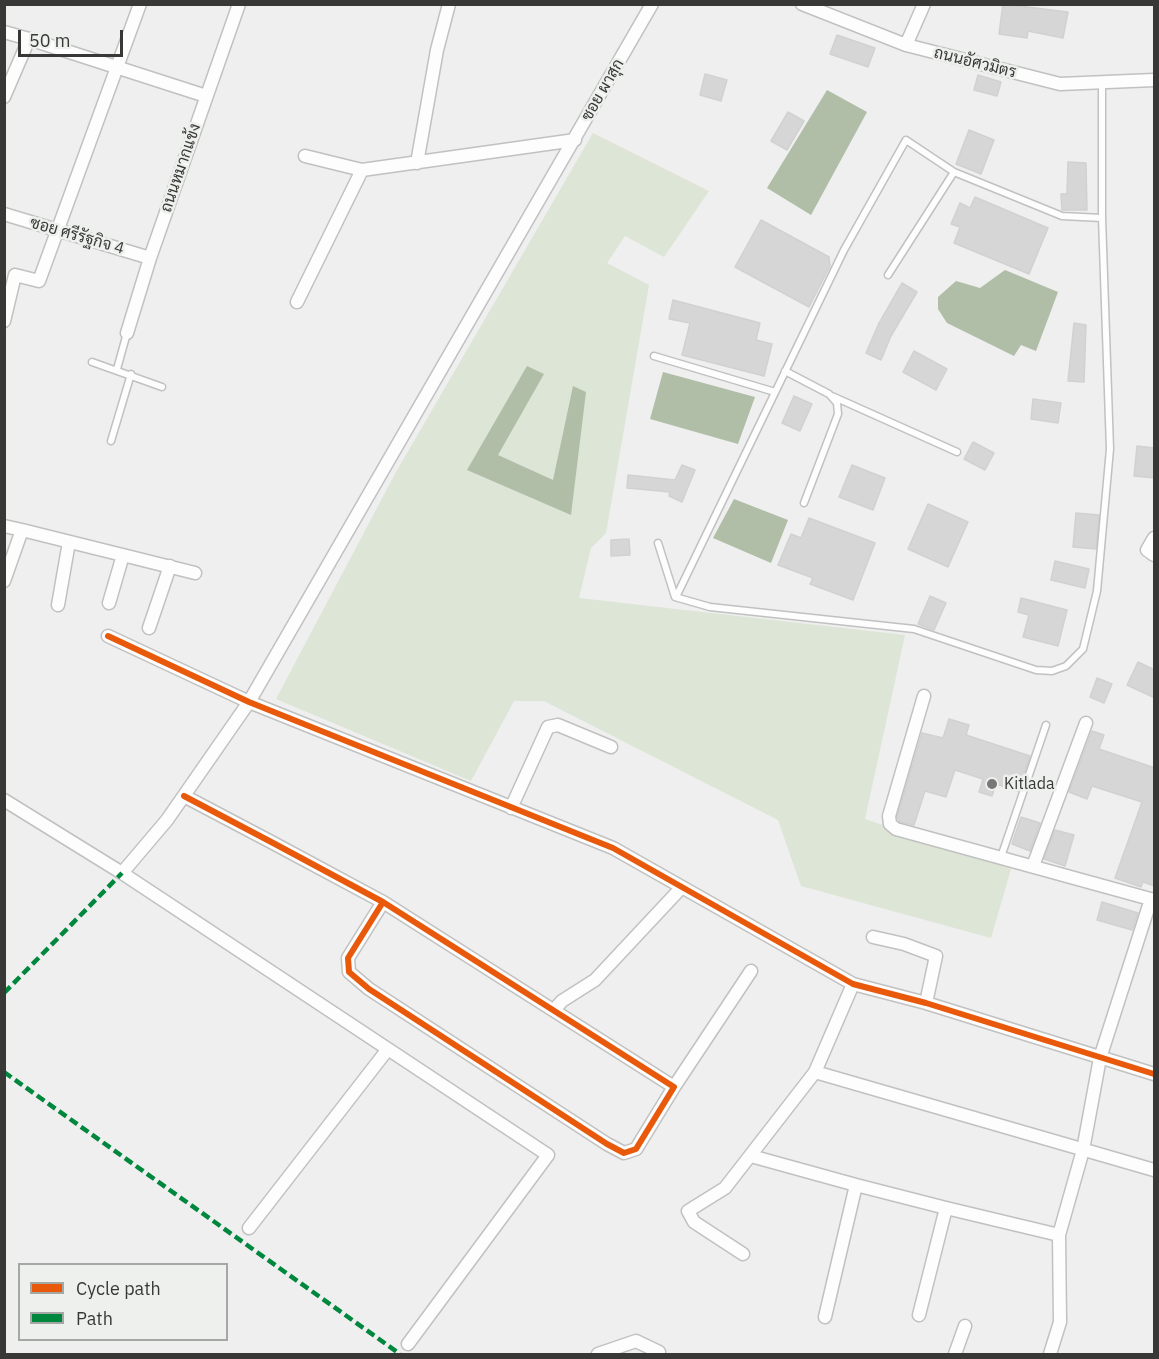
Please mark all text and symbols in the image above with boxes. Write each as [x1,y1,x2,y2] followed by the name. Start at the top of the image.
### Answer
[21,18,126,56] scale bar
[29,29,71,52] text: 50 m
[932,44,1018,82] street label: ถนนอัศวมิตร
[578,56,628,124] street label: ซอย ผาสุก
[157,121,205,215] street label: ถนนหมากแข้ง
[28,213,126,259] street label: ซอย ศรีรัฐกิจ 4
[1004,774,1054,794] place label: Kitlada
[985,777,999,791] marker: Kitlada
[18,1263,228,1341] legend
[76,1277,161,1300] text: Cycle path
[76,1307,113,1330] text: Path

